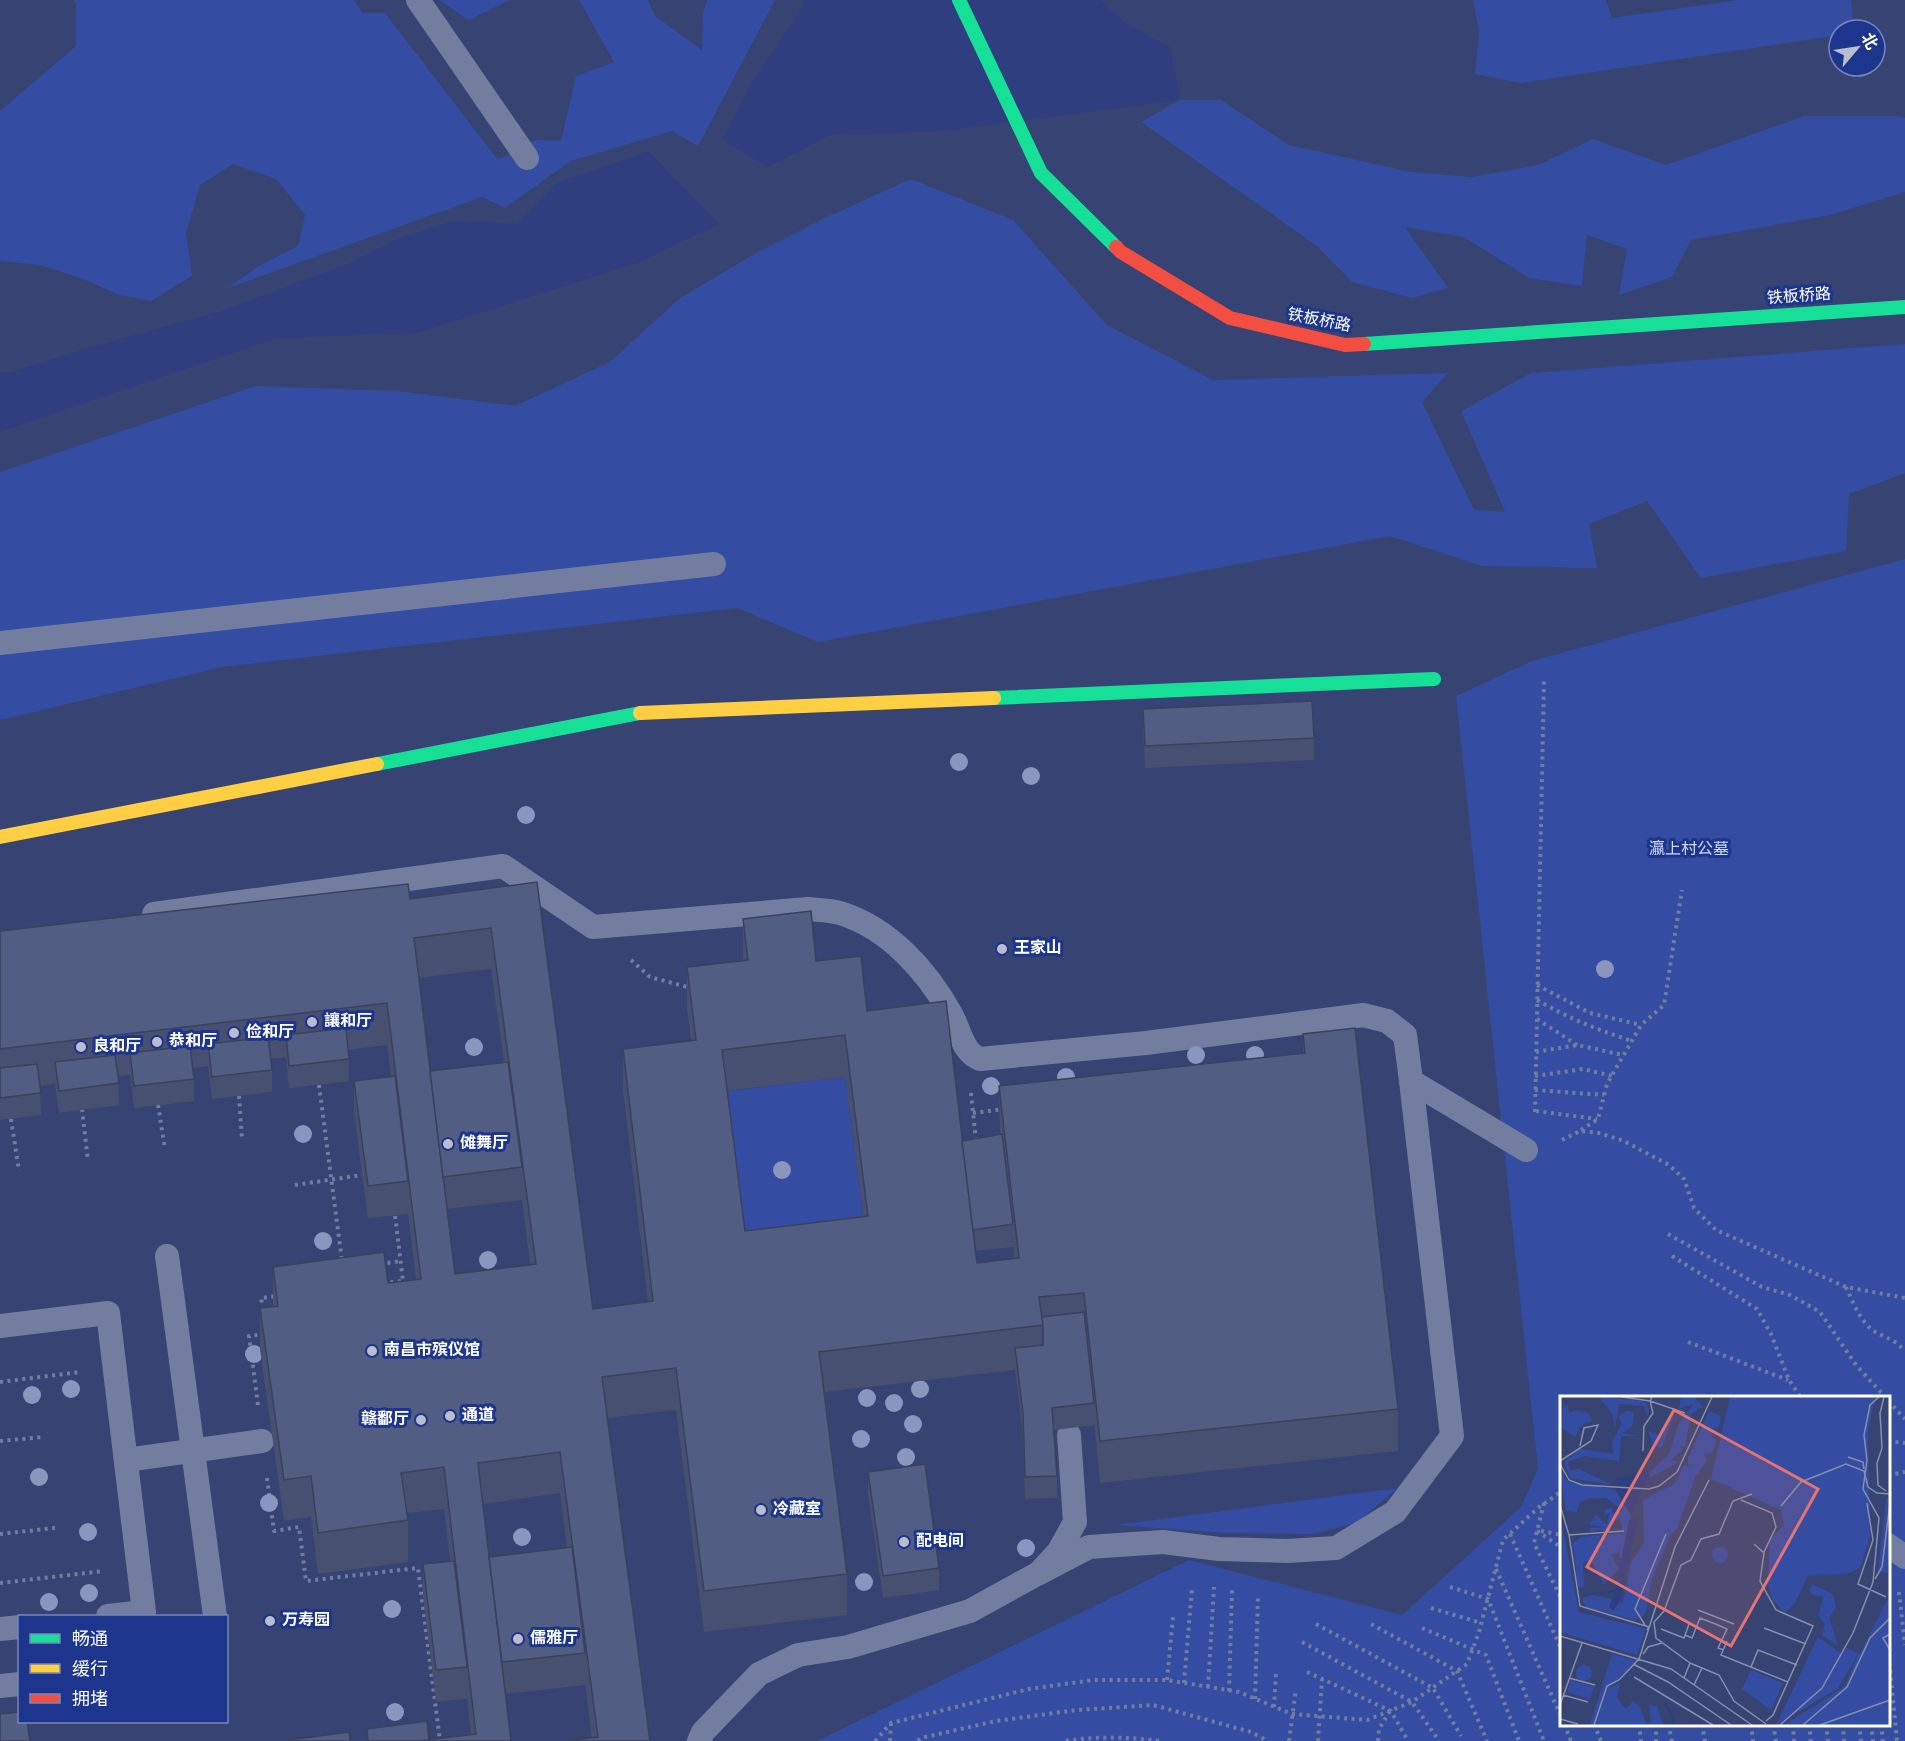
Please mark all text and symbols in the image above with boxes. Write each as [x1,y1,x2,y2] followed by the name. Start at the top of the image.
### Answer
[1827,18,1887,78] north arrow
[1856,30,1881,54] text: 北
[1766,285,1832,309] street label: 铁板桥路
[1286,305,1352,337] street label: 铁板桥路
[1649,839,1729,860] park label: 瀛上村公墓
[1014,939,1062,959] place label: 王家山
[995,942,1009,956] marker: 王家山
[324,1011,372,1032] place label: 讓和厅
[305,1015,319,1029] marker: 讓和厅
[246,1023,294,1043] place label: 俭和厅
[227,1026,241,1040] marker: 俭和厅
[169,1032,217,1052] place label: 恭和厅
[150,1035,164,1049] marker: 恭和厅
[93,1037,141,1057] place label: 良和厅
[74,1040,88,1054] marker: 良和厅
[460,1134,508,1154] place label: 傩舞厅
[441,1137,455,1151] marker: 傩舞厅
[384,1341,480,1361] place label: 南昌市殡仪馆
[365,1344,379,1358] marker: 南昌市殡仪馆
[1560,1396,1890,1726] inset map
[462,1406,494,1426] place label: 通道
[361,1409,409,1430] place label: 赣鄱厅
[443,1409,457,1423] marker: 通道
[414,1413,428,1427] marker: 赣鄱厅
[773,1500,821,1520] place label: 冷藏室
[754,1503,768,1517] marker: 冷藏室
[916,1532,964,1552] place label: 配电间
[897,1535,911,1549] marker: 配电间
[282,1611,330,1631] place label: 万寿园
[263,1614,277,1628] marker: 万寿园
[18,1615,228,1723] legend
[72,1629,108,1652] text: 畅通
[530,1629,578,1649] place label: 儒雅厅
[511,1632,525,1646] marker: 儒雅厅
[72,1659,108,1682] text: 缓行
[72,1689,108,1712] text: 拥堵

